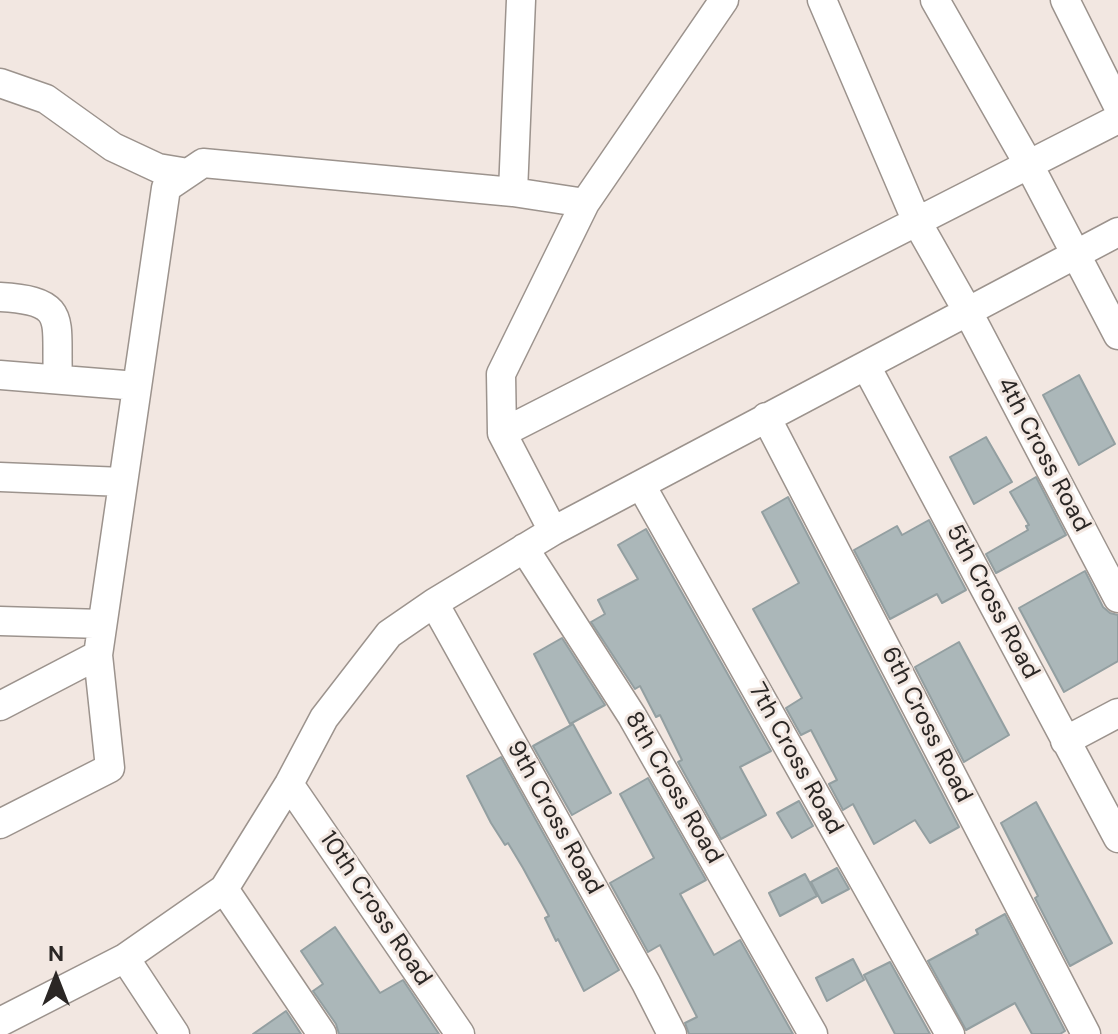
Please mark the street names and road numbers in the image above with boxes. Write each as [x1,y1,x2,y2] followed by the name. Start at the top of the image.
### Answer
[990,373,1096,537] street label: 4th Cross Road
[939,520,1045,684] street label: 5th Cross Road
[874,642,978,808] street label: 6th Cross Road
[742,678,848,840] street label: 7th Cross Road
[618,707,728,869] street label: 8th Cross Road
[500,736,608,900] street label: 9th Cross Road
[313,826,437,992] street label: 10th Cross Road

